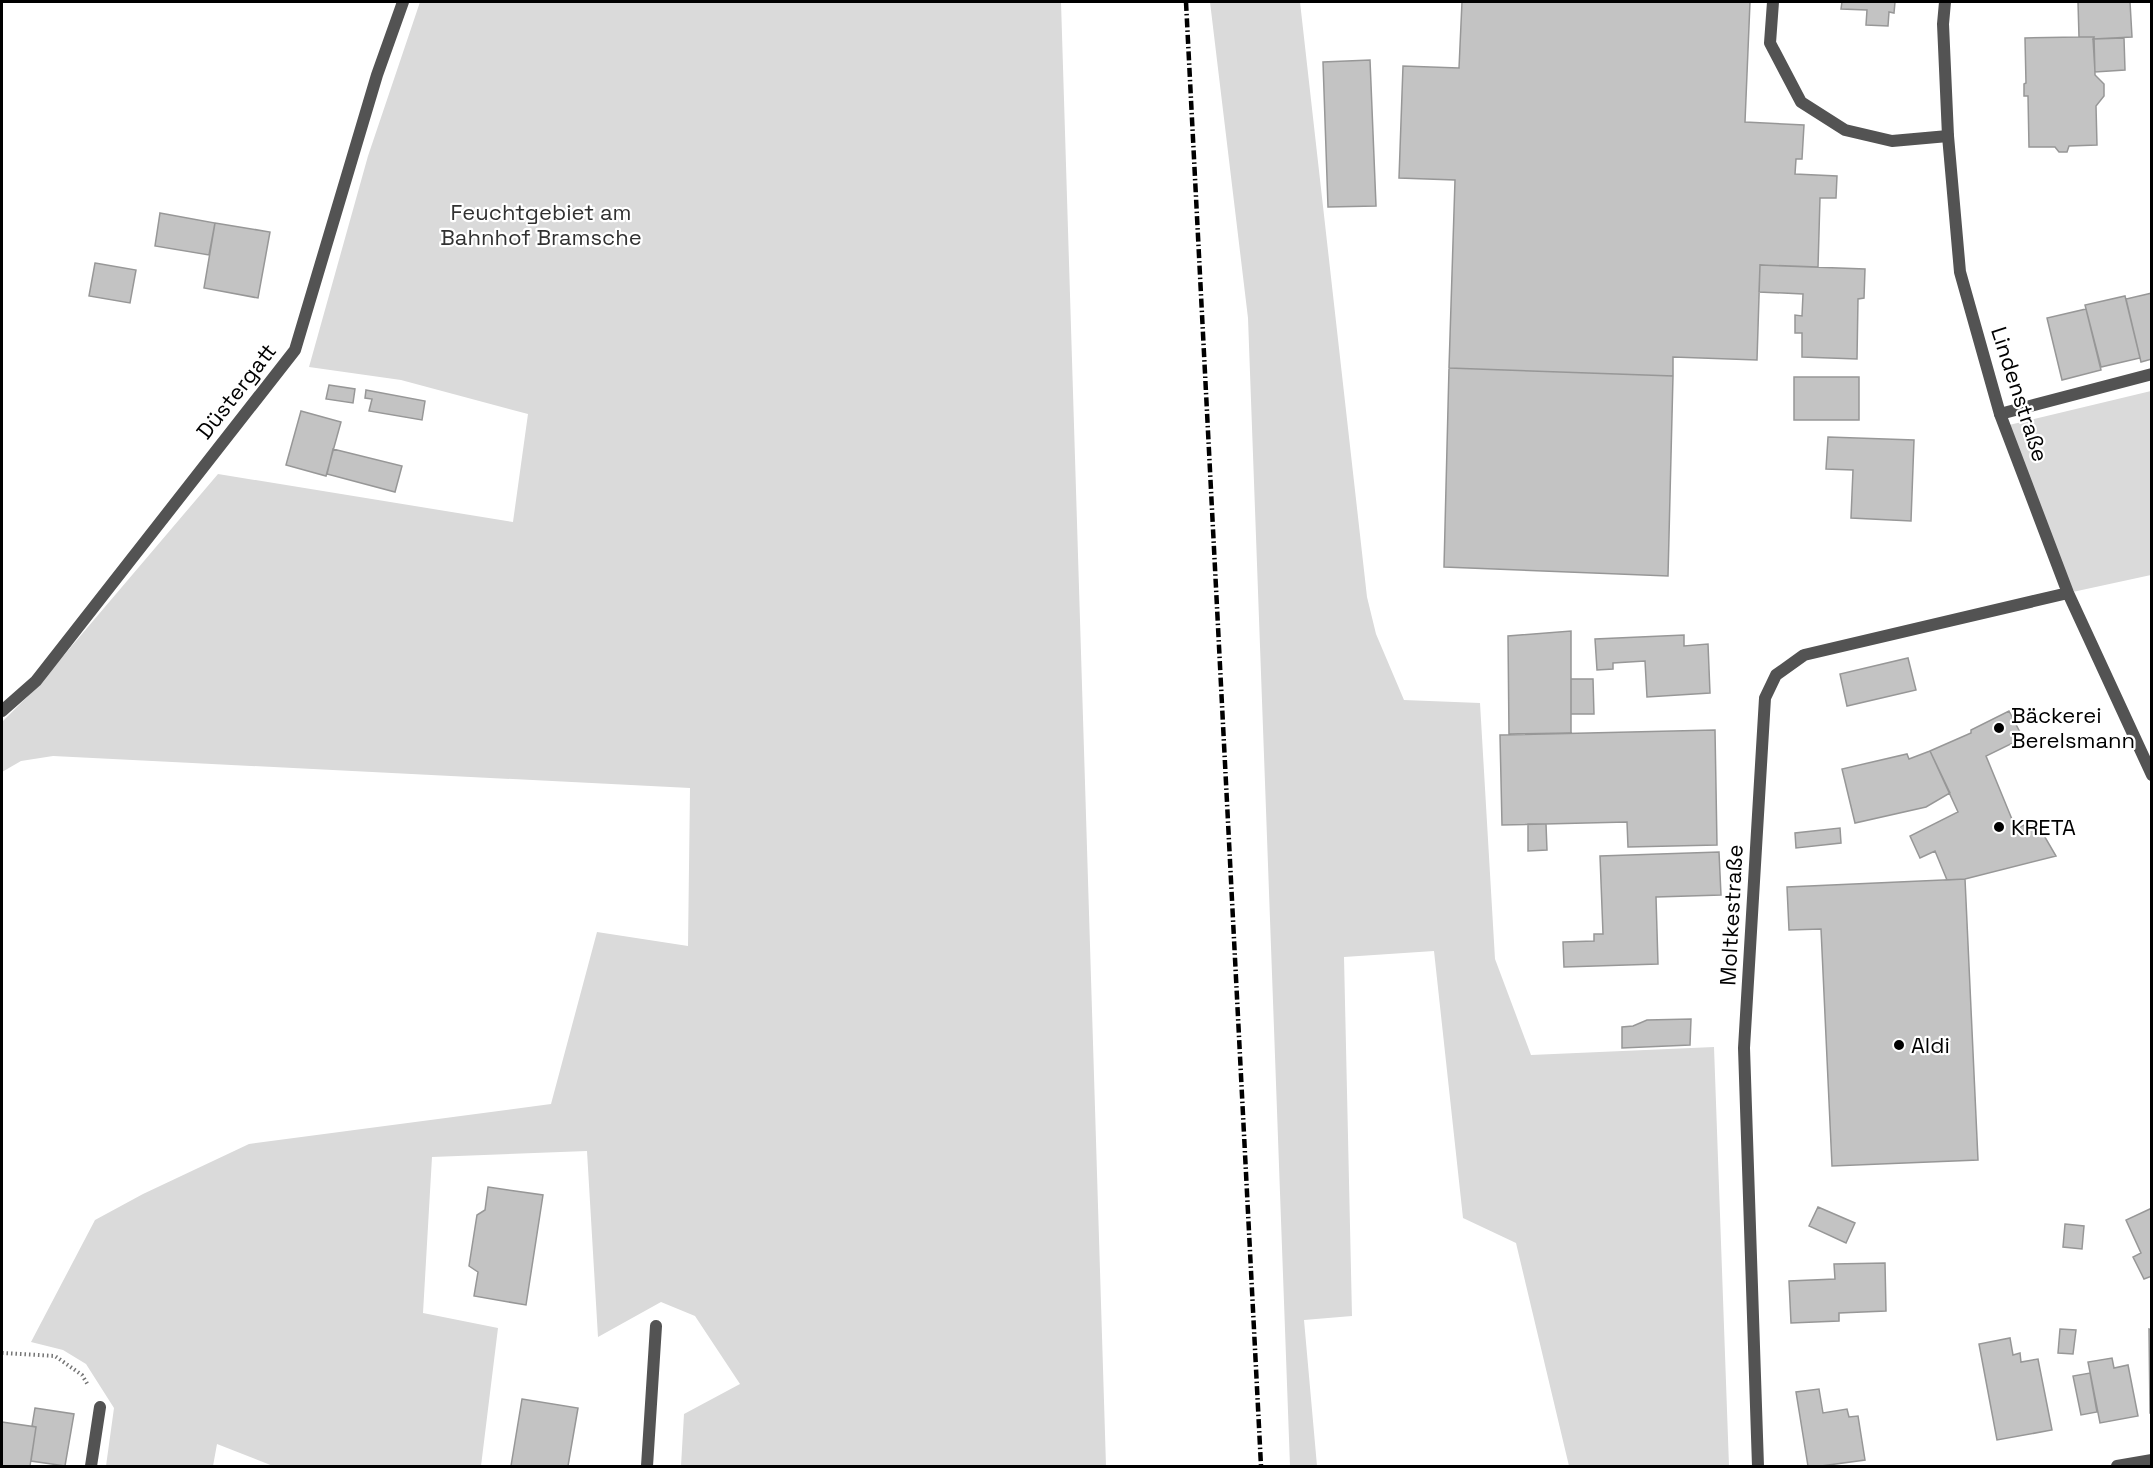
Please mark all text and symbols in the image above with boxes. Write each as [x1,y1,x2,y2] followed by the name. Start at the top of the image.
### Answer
[440,198,642,251] park label: Feuchtgebiet am Bahnhof Bramsche
[1985,323,2055,465] street label: Lindenstraße
[190,337,282,445] street label: Düstergatt
[2011,701,2135,754] place label: Bäckerei Berelsmann
[1992,721,2006,735] marker: Bäckerei Berelsmann
[2011,813,2076,841] place label: KRETA
[1992,820,2006,834] marker: KRETA
[1713,844,1749,986] street label: Moltkestraße
[1911,1031,1950,1059] place label: Aldi
[1892,1038,1906,1052] marker: Aldi

